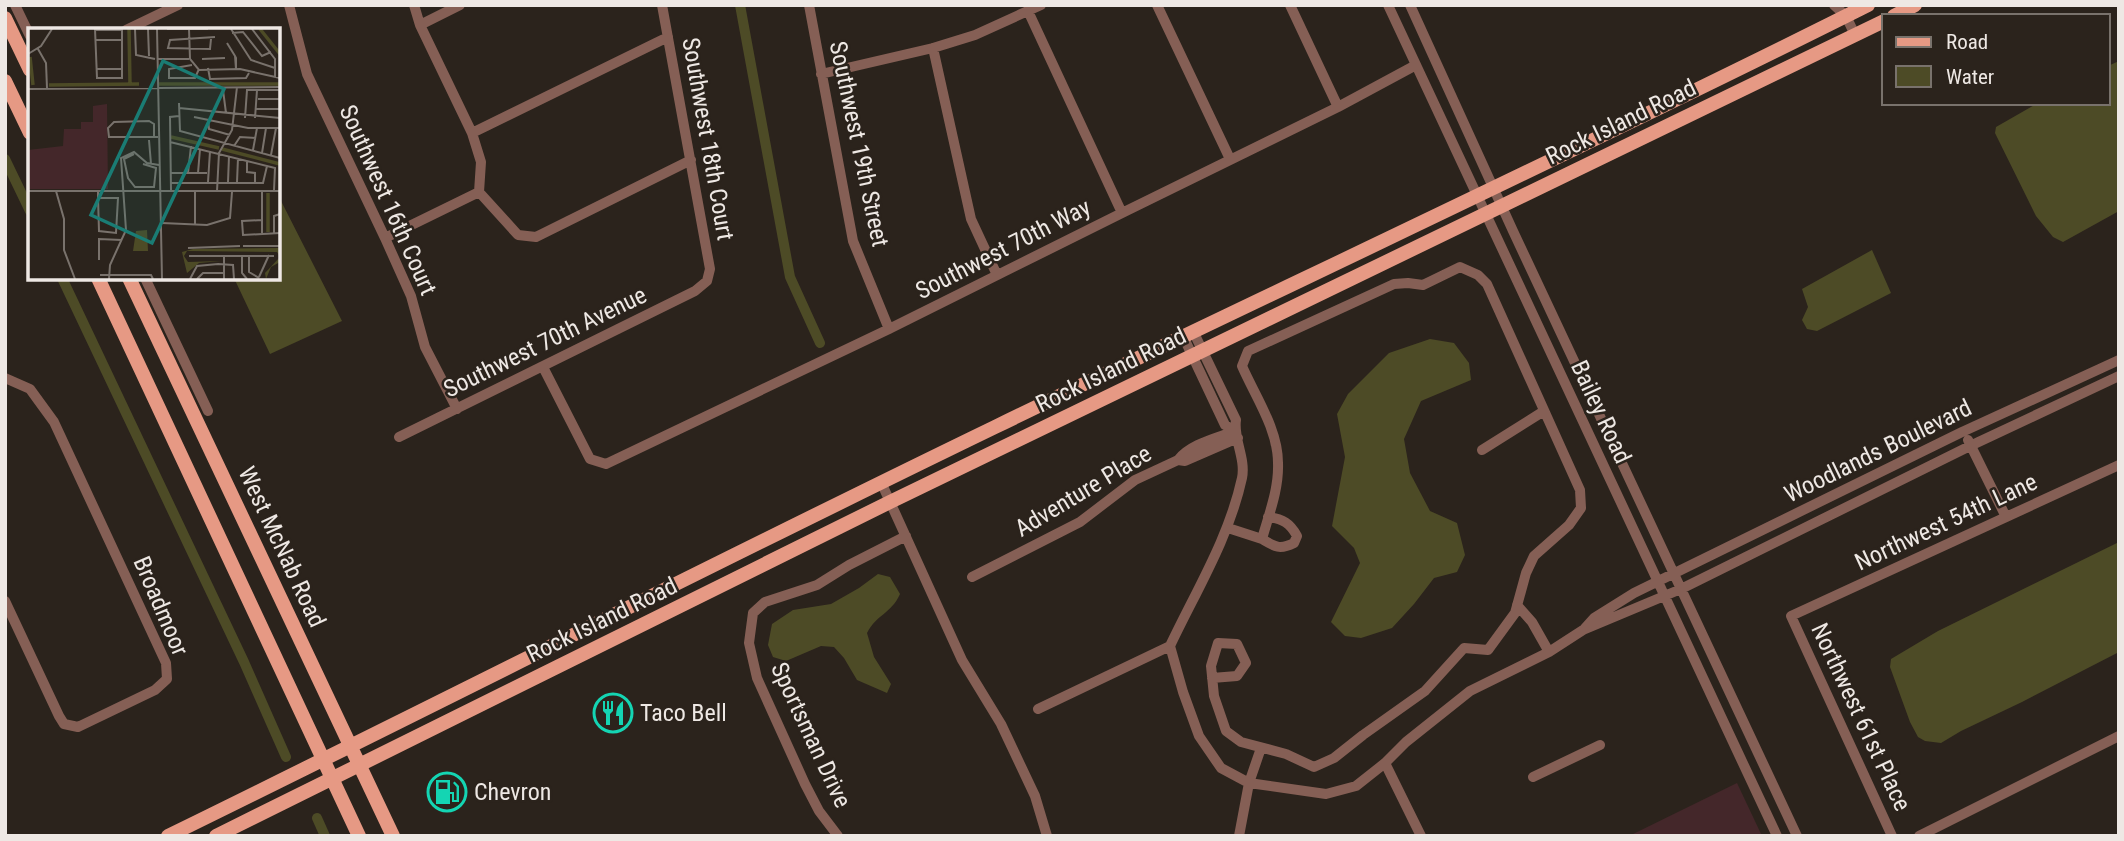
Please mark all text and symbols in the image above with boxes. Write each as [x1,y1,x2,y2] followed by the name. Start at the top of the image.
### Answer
[1882,14,2110,105] legend
[28,28,280,280] inset map
[1946,30,1988,54] text: Road
[676,35,740,243] street label: Southwest 18th Court
[824,39,894,249] street label: Southwest 19th Street
[1946,65,1994,89] text: Water
[1541,74,1701,170] street label: Rock Island Road
[333,101,443,299] street label: Southwest 16th Court
[911,193,1095,305] street label: Southwest 70th Way
[439,281,651,403] street label: Southwest 70th Avenue
[1031,322,1191,418] street label: Rock Island Road
[1565,356,1637,468] street label: Bailey Road
[1780,394,1976,508] street label: Woodlands Boulevard
[1010,439,1156,543] street label: Adventure Place
[233,462,331,632] street label: West McNab Road
[1851,468,2041,576] street label: Northwest 54th Lane
[128,552,194,660] street label: Broadmoor
[522,572,682,668] street label: Rock Island Road
[1805,619,1917,815] street label: Northwest 61st Place
[765,658,857,812] street label: Sportsman Drive
[592,692,634,734] restaurant icon: Taco Bell
[640,699,727,727] place label: Taco Bell
[426,771,468,813] fuel station icon: Chevron
[474,778,551,806] place label: Chevron

